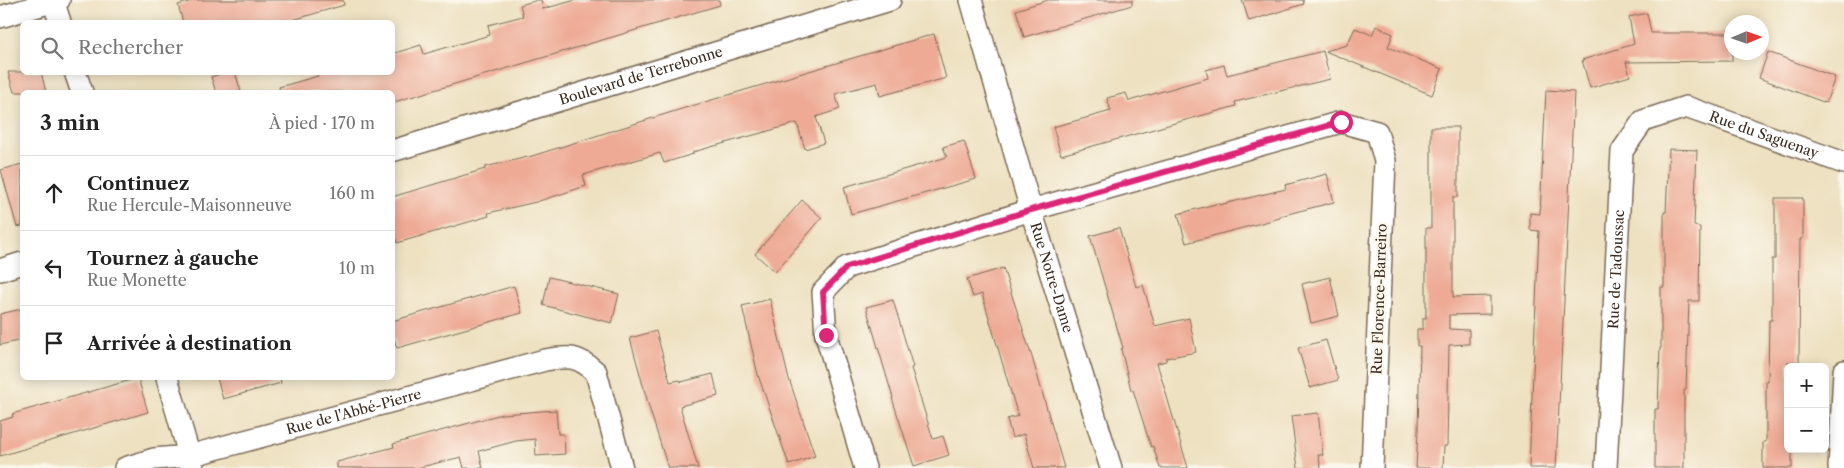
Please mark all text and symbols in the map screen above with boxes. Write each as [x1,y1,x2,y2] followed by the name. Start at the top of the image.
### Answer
[1724,15,1769,60] north arrow
[20,20,395,75] search box
[38,34,66,62] icon: search
[78,36,183,59] text: Rechercher
[557,42,725,109] street label: Boulevard de Terrebonne
[1707,107,1821,162] street label: Rue du Saguenay
[40,110,100,135] text: 3 min
[1330,111,1353,134] route start
[269,113,375,133] text: À pied · 170 m
[87,172,189,195] text: Continuez
[40,179,68,207] icon: ahead
[330,183,375,203] text: 160 m
[87,195,292,215] text: Rue Hercule-Maisonneuve
[1604,209,1628,329] street label: Rue de Tadoussac
[1026,220,1078,335] street label: Rue Notre-Dame
[1367,223,1391,375] street label: Rue Florence-Barreiro
[87,247,259,270] text: Tournez à gauche
[40,254,68,282] icon: left
[339,258,375,278] text: 10 m
[87,270,187,290] text: Rue Monette
[815,324,838,347] route end
[40,329,68,357] icon: arrive
[87,332,292,355] text: Arrivée à destination
[1784,363,1829,453] map controls
[1784,363,1829,408] button: +
[284,385,423,438] street label: Rue de l'Abbé-Pierre
[1784,408,1829,453] button: −

